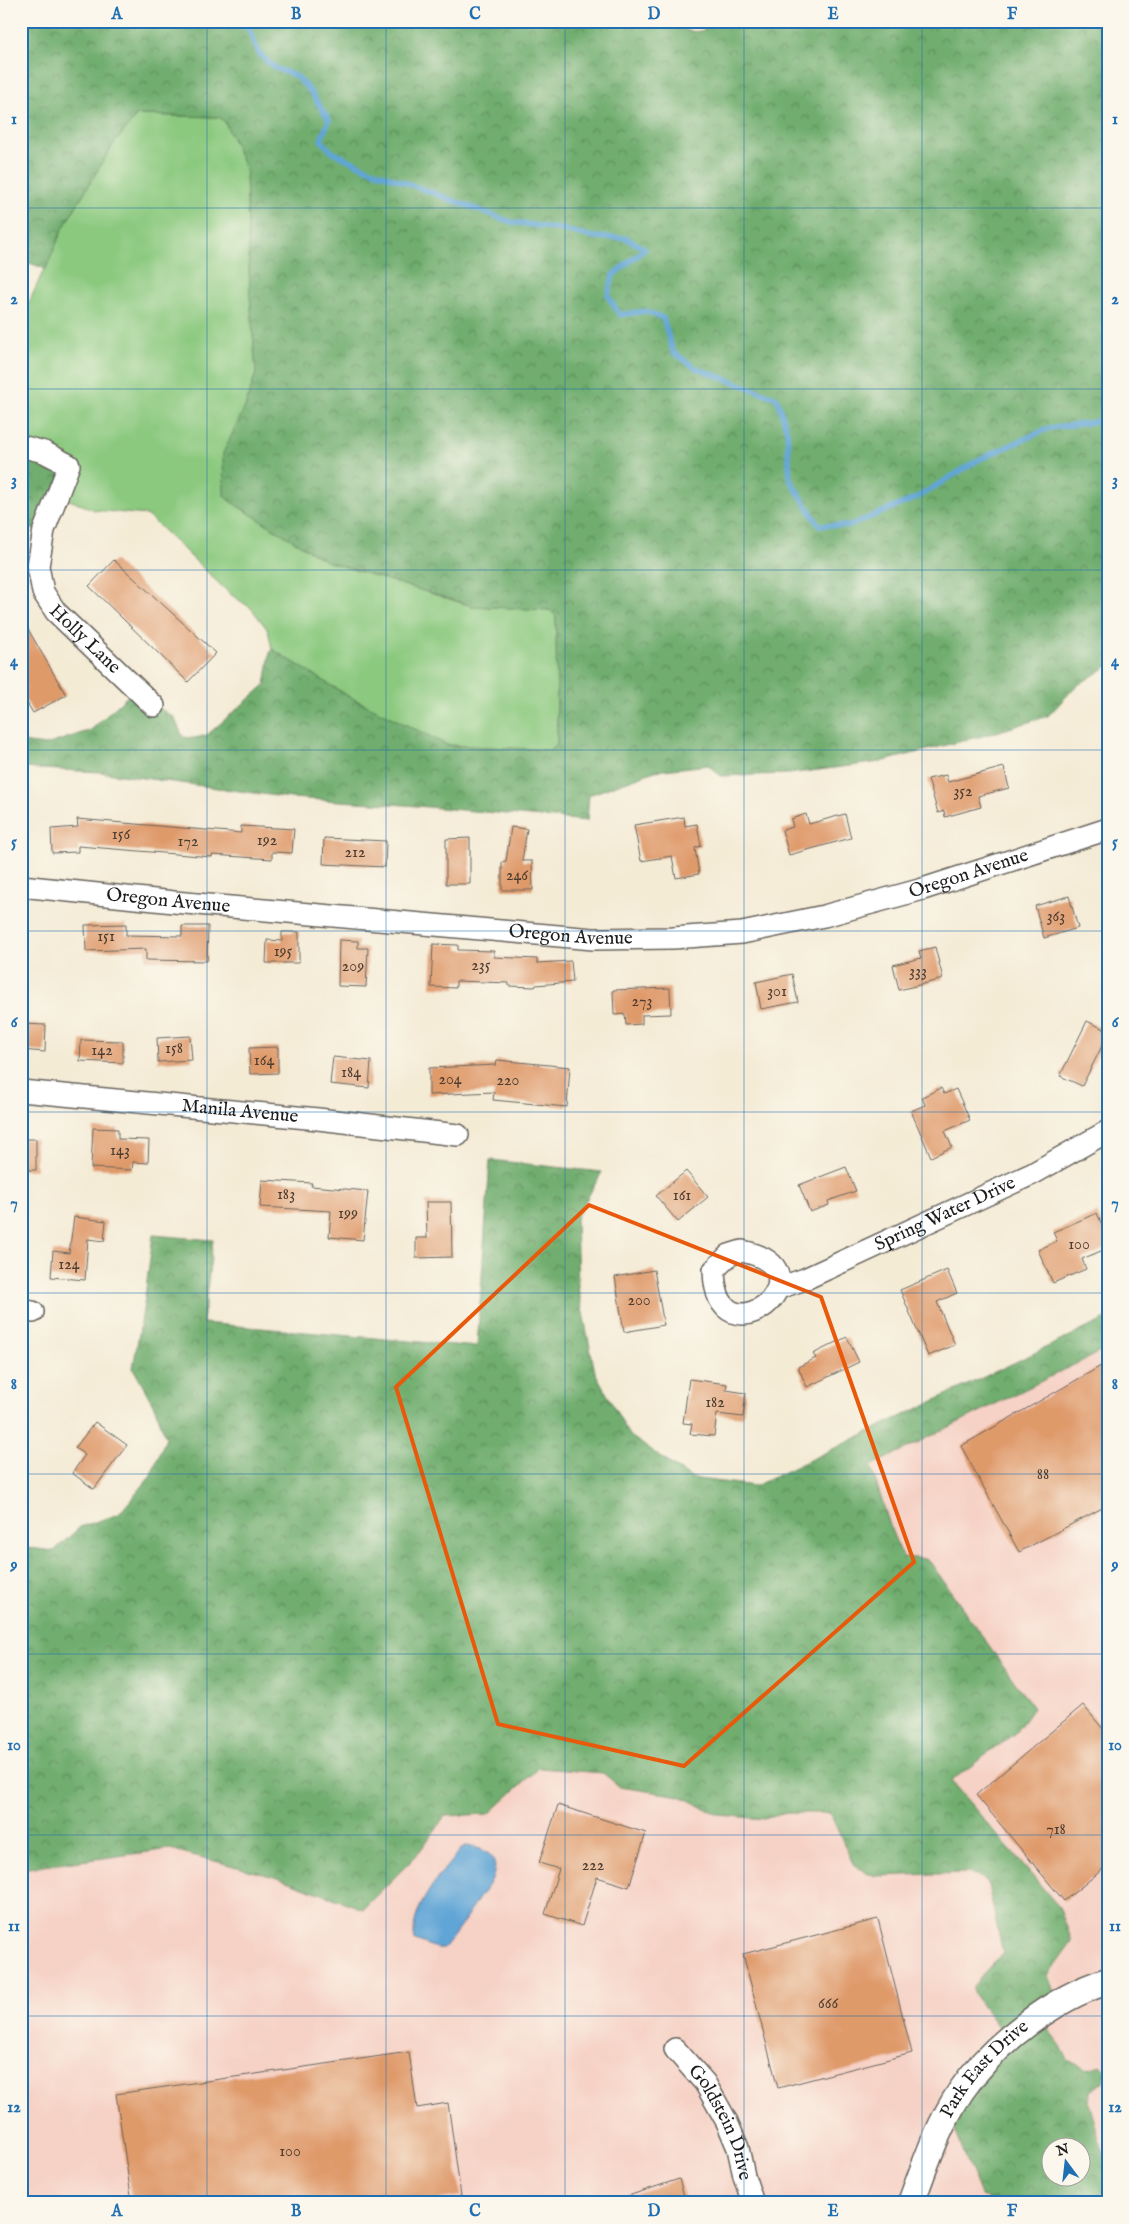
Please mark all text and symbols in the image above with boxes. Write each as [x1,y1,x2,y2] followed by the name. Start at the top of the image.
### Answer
[111,5,124,25] text: A
[291,5,302,25] text: B
[469,5,481,25] text: C
[648,5,661,25] text: D
[827,5,839,25] text: E
[1007,5,1018,25] text: F
[11,110,17,130] text: 1
[1112,110,1118,130] text: 1
[10,290,18,310] text: 2
[1111,290,1119,310] text: 2
[11,471,17,491] text: 3
[1112,471,1118,491] text: 3
[44,599,126,680] street label: Holly Lane
[10,652,19,672] text: 4
[1111,652,1120,672] text: 4
[953,782,973,802] house number: 352
[112,825,130,845] house number: 156
[257,831,277,851] house number: 192
[178,832,198,852] house number: 172
[11,833,17,853] text: 5
[1112,833,1118,853] text: 5
[345,843,365,863] house number: 212
[906,844,1032,904] street label: Oregon Avenue
[506,866,528,886] house number: 246
[105,883,231,919] street label: Oregon Avenue
[1047,907,1065,927] house number: 363
[508,920,633,951] street label: Oregon Avenue
[97,927,115,947] house number: 151
[274,942,293,962] house number: 195
[471,956,491,976] house number: 235
[342,957,364,977] house number: 209
[909,962,927,982] house number: 333
[767,982,787,1002] house number: 301
[632,992,652,1012] house number: 273
[11,1013,19,1033] text: 6
[1112,1013,1120,1033] text: 6
[165,1039,183,1059] house number: 158
[91,1041,113,1061] house number: 142
[254,1051,274,1071] house number: 164
[341,1063,361,1083] house number: 184
[438,1070,462,1090] house number: 204
[497,1071,520,1091] house number: 220
[181,1094,300,1129] street label: Manila Avenue
[110,1141,130,1161] house number: 143
[871,1171,1020,1257] street label: Spring Water Drive
[277,1185,295,1205] house number: 183
[673,1186,691,1206] house number: 161
[10,1194,18,1214] text: 7
[1111,1194,1119,1214] text: 7
[338,1204,358,1224] house number: 199
[1068,1235,1090,1255] house number: 100
[58,1255,80,1275] house number: 124
[627,1291,651,1311] house number: 200
[11,1375,17,1395] text: 8
[1112,1375,1118,1395] text: 8
[705,1393,725,1413] house number: 182
[1037,1465,1049,1485] house number: 88
[10,1556,18,1576] text: 9
[1111,1556,1119,1576] text: 9
[7,1736,21,1756] text: 10
[1108,1736,1122,1756] text: 10
[1046,1820,1066,1840] house number: 718
[582,1856,604,1876] house number: 222
[8,1917,20,1937] text: 11
[1109,1917,1121,1937] text: 11
[818,1994,838,2014] house number: 666
[935,2015,1034,2122] street label: Park East Drive
[682,2060,757,2183] street label: Goldstein Drive
[7,2098,21,2118] text: 12
[1108,2098,1122,2118] text: 12
[1042,2136,1092,2186] north arrow
[1054,2140,1071,2161] text: N
[279,2142,301,2162] house number: 100
[111,2202,124,2222] text: A
[291,2202,302,2222] text: B
[469,2202,481,2222] text: C
[648,2202,661,2222] text: D
[827,2202,839,2222] text: E
[1007,2202,1018,2222] text: F

